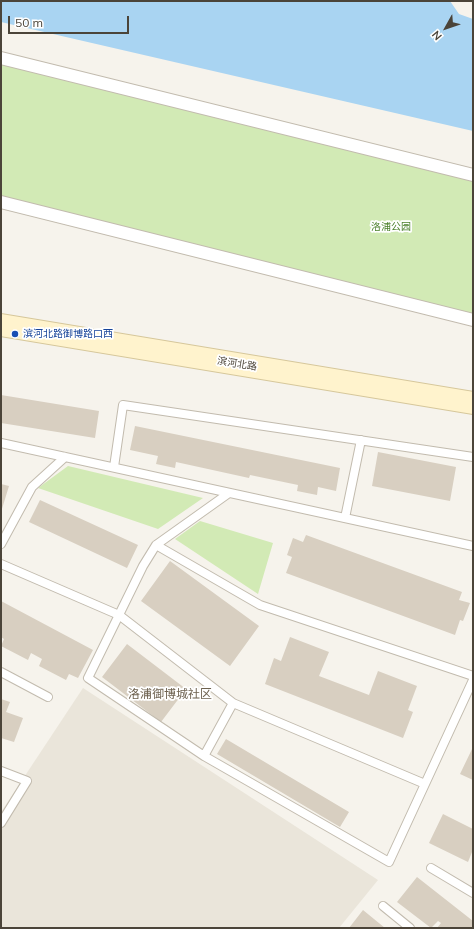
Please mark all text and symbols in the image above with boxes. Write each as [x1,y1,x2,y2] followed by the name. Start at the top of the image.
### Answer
[10,8,131,34] scale bar
[426,8,466,48] north arrow
[15,15,43,30] text: 50 m
[429,28,445,43] text: N
[371,221,411,233] park label: 洛浦公园
[23,328,113,340] place label: 滨河北路御博路口西
[10,329,20,339] marker: 滨河北路御博路口西
[216,355,258,373] street label: 滨河北路
[128,687,212,701] district label: 洛浦御博城社区

